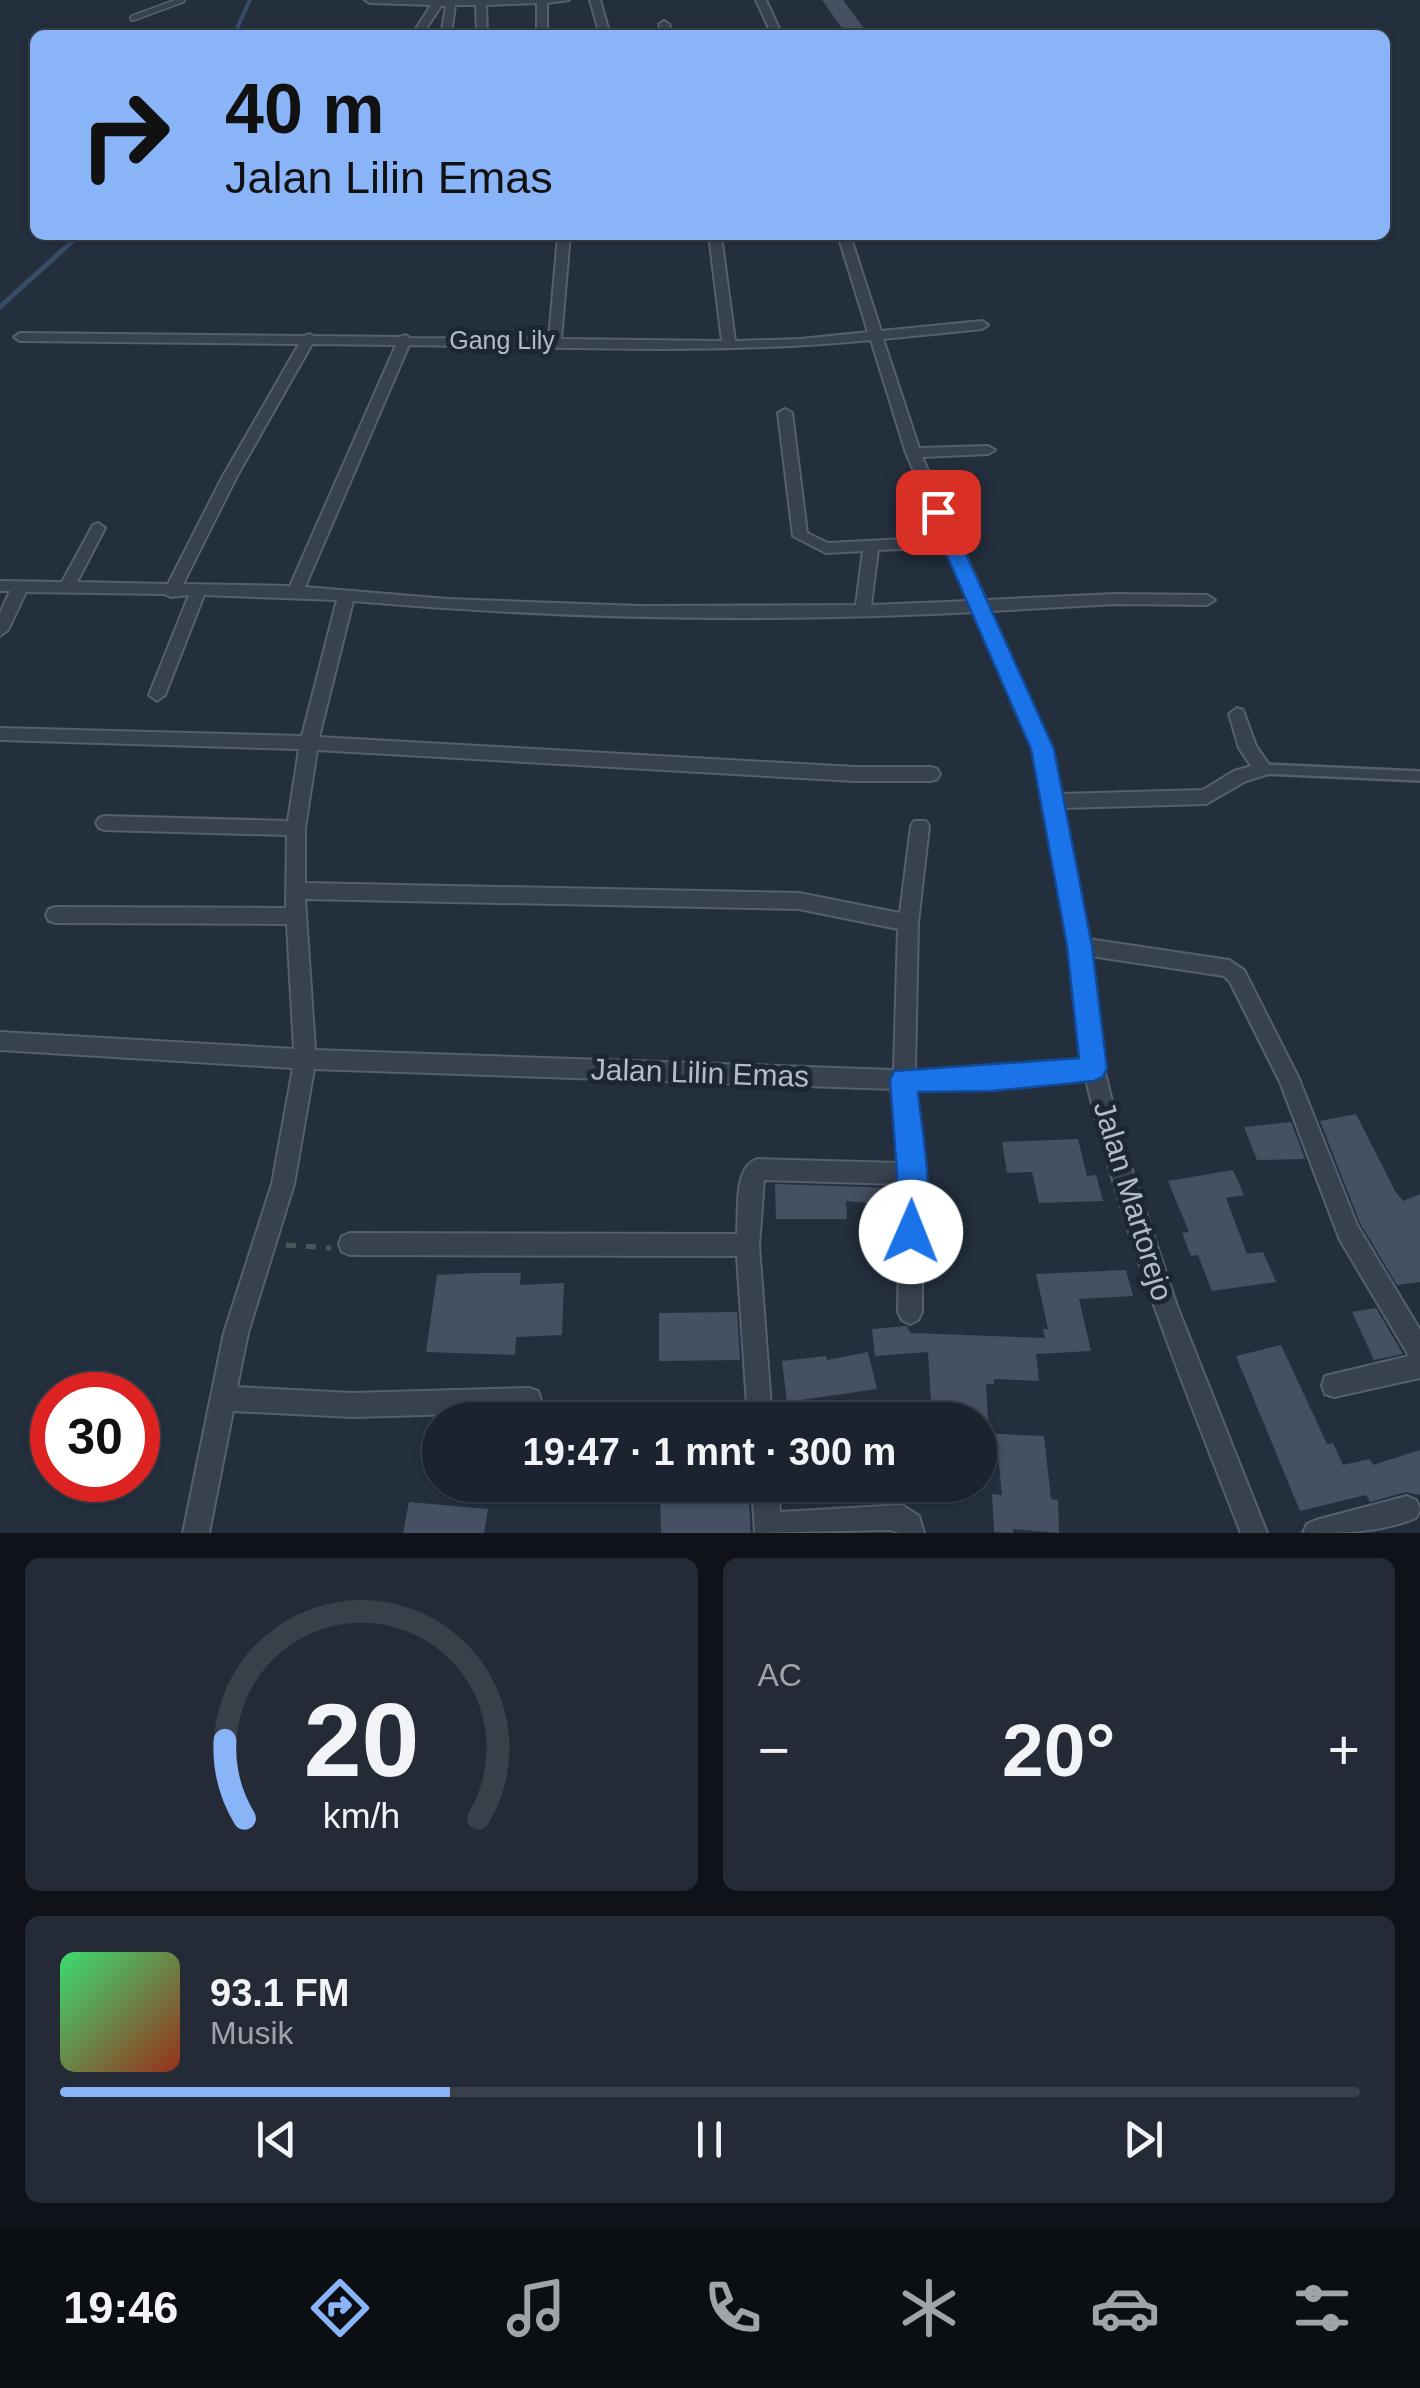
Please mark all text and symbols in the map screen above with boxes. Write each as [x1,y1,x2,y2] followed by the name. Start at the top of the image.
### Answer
[60,70,190,200] icon: right
[225,70,385,148] text: 40 m
[225,152,553,203] text: Jalan Lilin Emas
[449,326,555,354] street label: Gang Lily
[896,470,981,555] pin
[911,485,966,540] icon: arrive
[590,1052,810,1093] street label: Jalan Lilin Emas
[1087,1097,1179,1305] street label: Jalan Martorejo
[859,1180,963,1284] position arrow
[30,1372,160,1502] speed limit sign: 30
[523,1431,896,1473] text: 19:47 · 1 mnt · 300 m
[758,1657,802,1693] text: AC
[303,1682,419,1798] text: 20
[1002,1708,1115,1792] text: 20°
[758,1719,790,1781] text: −
[1328,1719,1360,1781] text: +
[323,1796,400,1836] text: km/h
[210,1972,349,2014] text: 93.1 FM
[210,2015,294,2051] text: Musik
[249,2112,304,2167] icon: previous
[682,2112,737,2167] icon: pause
[1116,2112,1171,2167] icon: next
[305,2273,375,2343] icon: directions
[501,2273,571,2343] icon: music
[698,2273,768,2343] icon: phone
[894,2273,964,2343] icon: climate
[1090,2273,1160,2343] icon: car
[1287,2273,1357,2343] icon: filters
[63,2282,178,2333] text: 19:46

